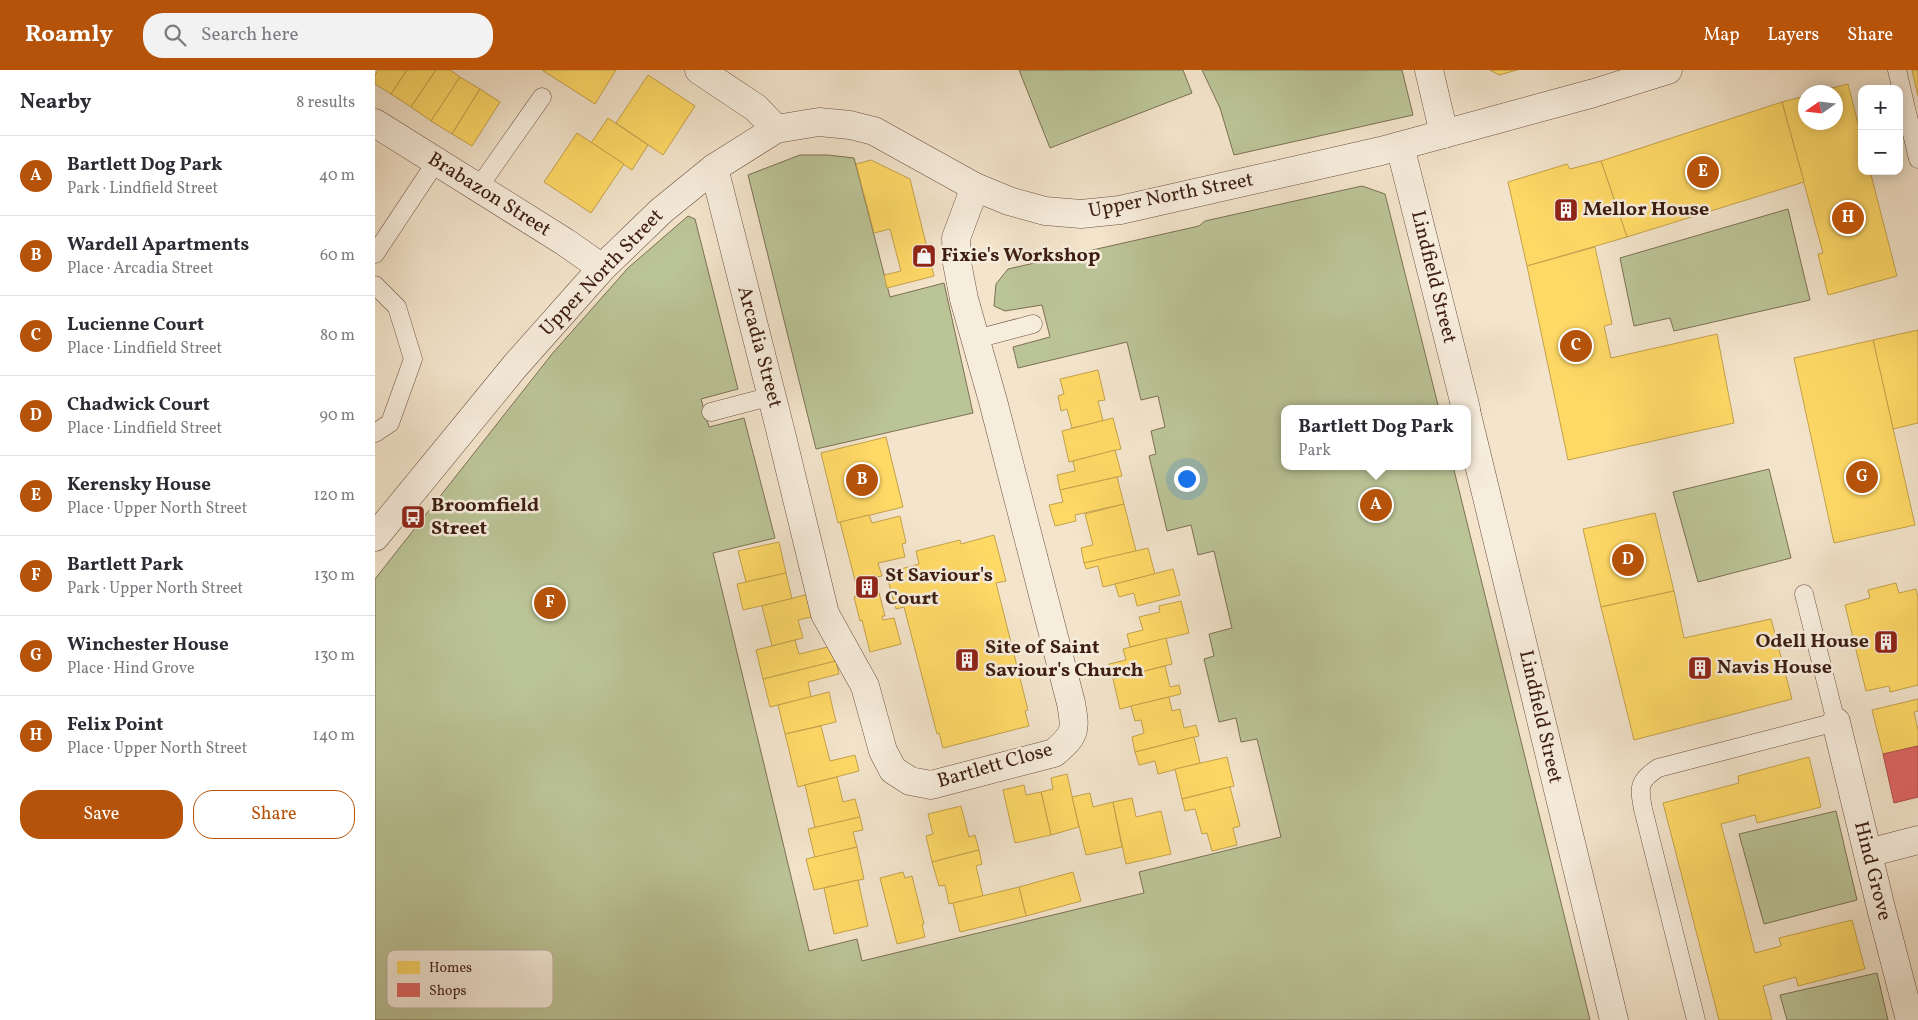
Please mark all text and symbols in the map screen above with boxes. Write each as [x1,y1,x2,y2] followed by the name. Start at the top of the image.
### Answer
[143,13,493,58] search box
[25,18,113,52] text: Roamly
[161,21,189,49] icon: search
[201,22,298,48] text: Search here
[1703,23,1739,48] text: Map
[1767,23,1819,48] text: Layers
[1847,23,1893,48] text: Share
[1798,85,1843,130] north arrow
[1858,85,1903,175] map controls
[1858,85,1903,130] button: +
[20,88,91,117] text: Nearby
[296,92,355,114] text: 8 results
[1858,130,1903,175] button: −
[422,146,556,244] street label: Brabazon Street
[67,152,223,178] text: Bartlett Dog Park
[1687,153,1719,191] pin: E
[30,165,42,187] text: A
[319,165,355,187] text: 40 m
[1086,166,1256,226] street label: Upper North Street
[67,178,218,200] text: Park · Lindfield Street
[1583,196,1709,224] place label: Mellor House
[1553,197,1579,223] building icon: Mellor House
[1832,199,1864,237] pin: H
[534,203,670,343] street label: Upper North Street
[1403,208,1463,346] street label: Lindfield Street
[67,232,249,258] text: Wardell Apartments
[941,242,1100,270] place label: Fixie's Workshop
[911,243,937,269] shop icon: Fixie's Workshop
[31,245,41,267] text: B
[320,245,355,267] text: 60 m
[67,258,213,280] text: Place · Arcadia Street
[729,283,789,411] street label: Arcadia Street
[67,312,204,338] text: Lucienne Court
[31,325,41,347] text: C
[320,325,355,347] text: 80 m
[1560,327,1592,365] pin: C
[67,338,222,360] text: Place · Lindfield Street
[67,392,210,418] text: Chadwick Court
[30,405,42,427] text: D
[319,405,355,427] text: 90 m
[1281,405,1471,470] popup
[1298,414,1454,440] text: Bartlett Dog Park
[67,418,222,440] text: Place · Lindfield Street
[1298,440,1331,462] text: Park
[1846,458,1878,496] pin: G
[846,461,878,499] pin: B
[1174,466,1200,492] your location
[67,472,211,498] text: Kerensky House
[31,485,41,507] text: E
[313,485,355,507] text: 120 m
[1360,486,1392,524] pin: A
[431,492,539,543] place label: Broomfield Street
[67,498,247,520] text: Place · Upper North Street
[400,504,426,530] bus stop icon: Broomfield Street
[1612,541,1644,579] pin: D
[67,552,184,578] text: Bartlett Park
[885,562,993,613] place label: St Saviour's Court
[31,565,41,587] text: F
[314,565,355,587] text: 130 m
[854,574,880,600] building icon: St Saviour's Court
[67,578,243,600] text: Park · Upper North Street
[534,584,566,622] pin: F
[1755,628,1869,656] place label: Odell House
[1873,629,1899,655] building icon: Odell House
[67,632,229,658] text: Winchester House
[985,634,1144,685] place label: Site of Saint Saviour's Church
[30,645,42,667] text: G
[314,645,355,667] text: 130 m
[954,647,980,673] building icon: Site of Saint Saviour's Church
[1511,648,1569,786] street label: Lindfield Street
[1717,654,1832,682] place label: Navis House
[1687,655,1713,681] building icon: Navis House
[67,658,195,680] text: Place · Hind Grove
[67,712,163,738] text: Felix Point
[30,725,42,747] text: H
[313,725,355,747] text: 140 m
[934,736,1056,796] street label: Bartlett Close
[67,738,247,760] text: Place · Upper North Street
[20,790,183,839] button: Save
[193,790,355,839] button: Share
[1846,818,1898,924] street label: Hind Grove
[387,950,553,1008] legend
[429,959,472,978] text: Homes
[429,982,467,1001] text: Shops

